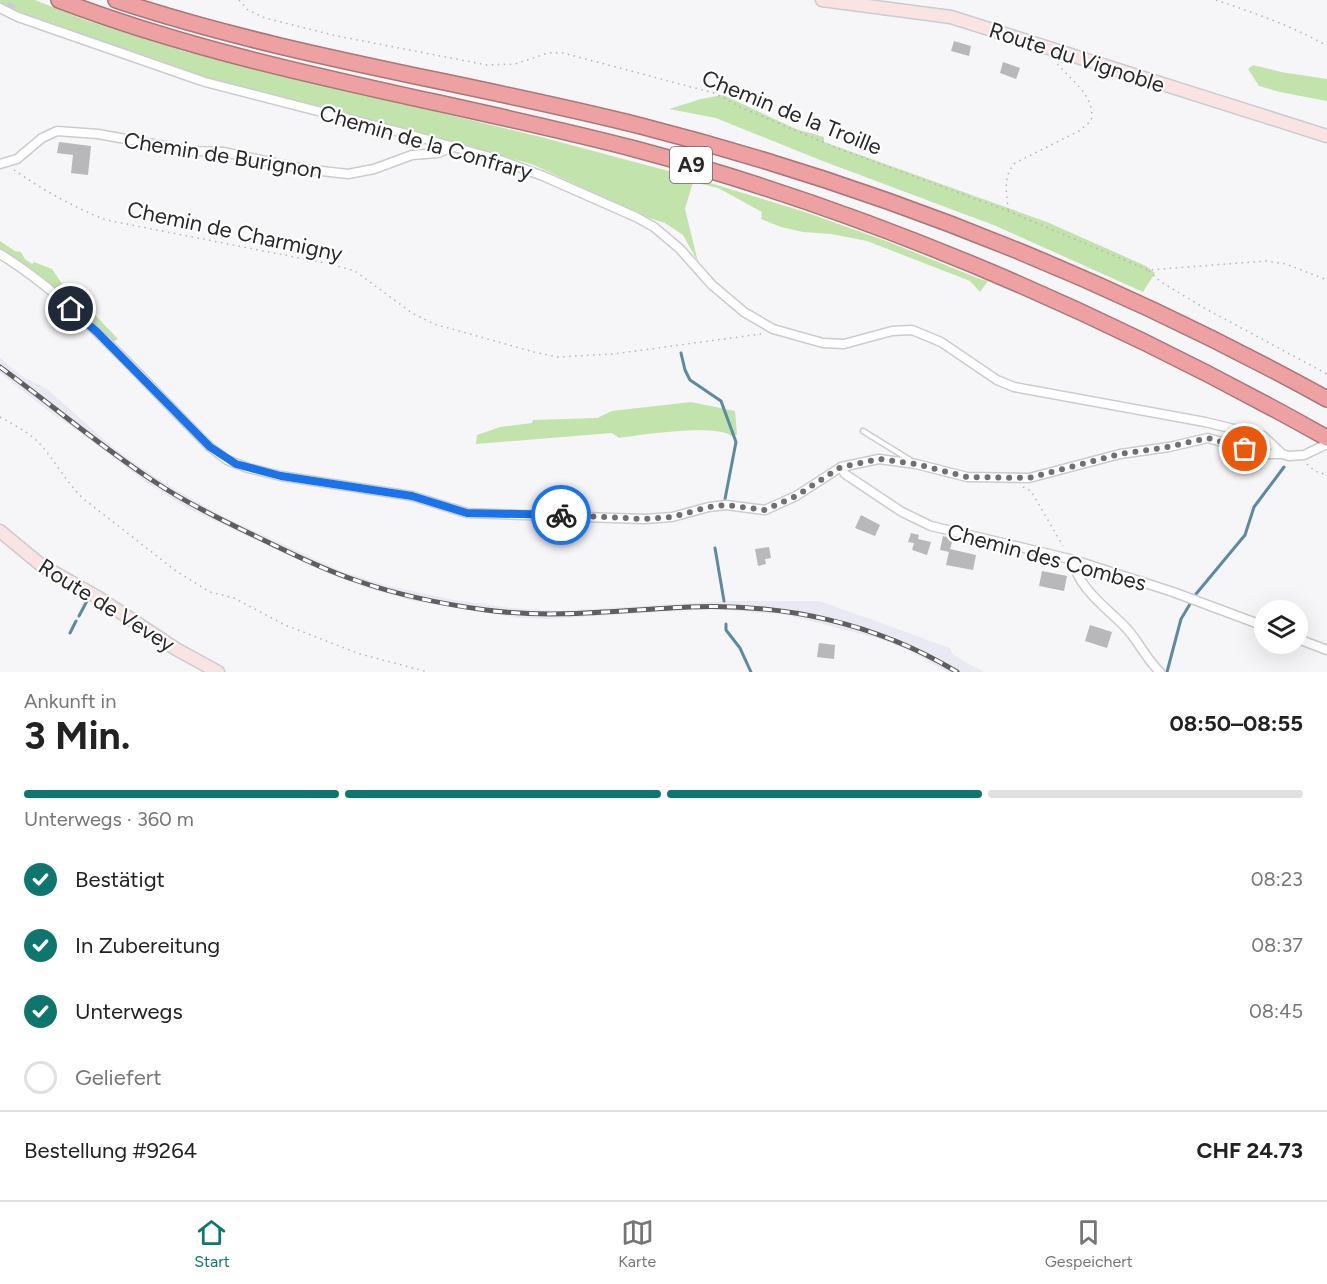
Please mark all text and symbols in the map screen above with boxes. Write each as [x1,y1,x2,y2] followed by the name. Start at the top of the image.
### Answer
[986,16,1168,99] street label: Route du Vignoble
[698,64,886,161] street label: Chemin de la Troille
[316,99,536,186] street label: Chemin de la Confrary
[122,126,324,185] street label: Chemin de Burignon
[670,147,712,183] road number: A9
[125,195,345,268] street label: Chemin de Charmigny
[45,283,96,334] pin
[54,292,87,325] icon: home
[1219,423,1270,474] pin
[1228,432,1261,465] icon: bag
[531,485,591,545] courier
[545,499,578,532] icon: bike
[944,518,1149,597] street label: Chemin des Combes
[34,553,180,658] street label: Route de Vevey
[1254,600,1308,654] map controls
[1254,600,1308,654] button: layers
[24,689,116,713] text: Ankunft in
[1170,710,1303,737] text: 08:50–08:55
[24,712,130,759] text: 3 Min.
[24,807,194,831] text: Unterwegs · 360 m
[24,863,57,896] icon: check
[75,866,165,893] text: Bestätigt
[1251,867,1303,891] text: 08:23
[24,929,57,962] icon: check
[75,932,220,959] text: In Zubereitung
[1251,933,1303,957] text: 08:37
[24,995,57,1028] icon: check
[75,998,183,1025] text: Unterwegs
[1249,999,1303,1023] text: 08:45
[75,1064,162,1091] text: Geliefert
[24,1137,197,1164] text: Bestellung #9264
[1197,1137,1303,1164] text: CHF 24.73
[194,1216,230,1271] tab: Start
[618,1216,656,1271] tab: Karte
[1045,1216,1133,1271] tab: Gespeichert

